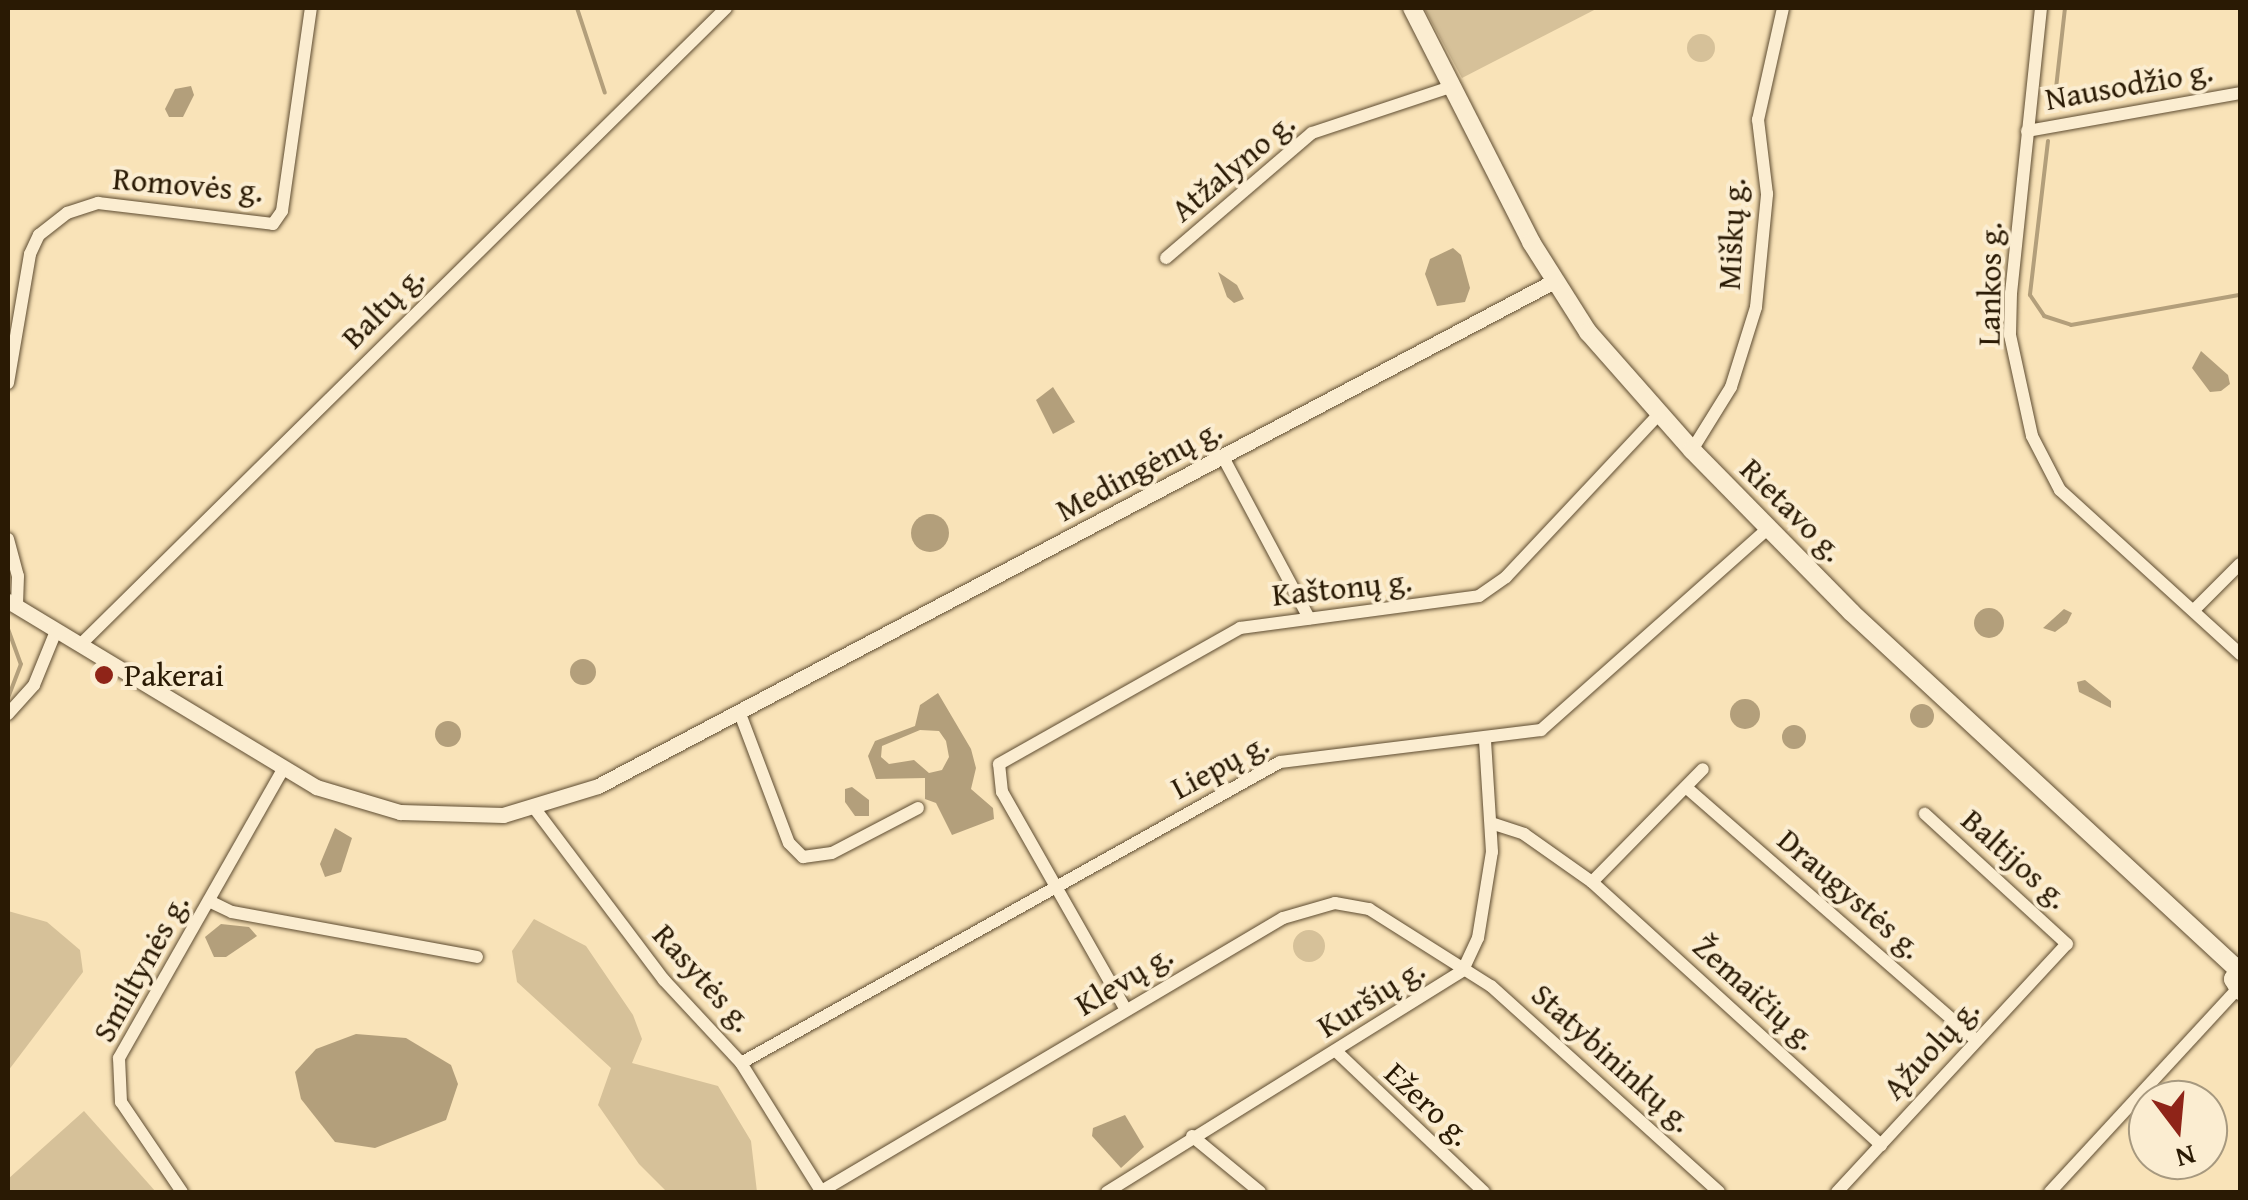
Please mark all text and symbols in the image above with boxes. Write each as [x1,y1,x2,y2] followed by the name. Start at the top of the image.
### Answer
[2042,51,2216,119] street label: Nausodžio g.
[1163,104,1303,230] street label: Atžalyno g.
[111,159,265,211] street label: Romovės g.
[1710,177,1754,291] street label: Miškų g.
[1970,222,2010,346] street label: Lankos g.
[334,258,432,356] street label: Baltų g.
[1050,410,1228,530] street label: Medingėnų g.
[1732,450,1852,570] street label: Rietavo g.
[1270,562,1414,614] street label: Kaštonų g.
[124,656,224,694] place label: Pakerai
[93,664,115,686] marker: Pakerai
[1165,724,1275,808] street label: Liepų g.
[1954,801,2076,917] street label: Baltijos g.
[1770,821,1930,967] street label: Draugystės g.
[85,887,197,1049] street label: Smiltynės g.
[645,916,761,1040] street label: Rasytės g.
[1685,927,1825,1059] street label: Žemaičių g.
[1068,936,1180,1024] street label: Klevų g.
[1310,950,1432,1046] street label: Kuršių g.
[1523,975,1701,1141] street label: Statybininkų g.
[1875,991,1987,1107] street label: Ąžuolų g.
[1377,1054,1479,1154] street label: Ežero g.
[2128,1080,2228,1180] north arrow
[2171,1135,2201,1180] text: N

